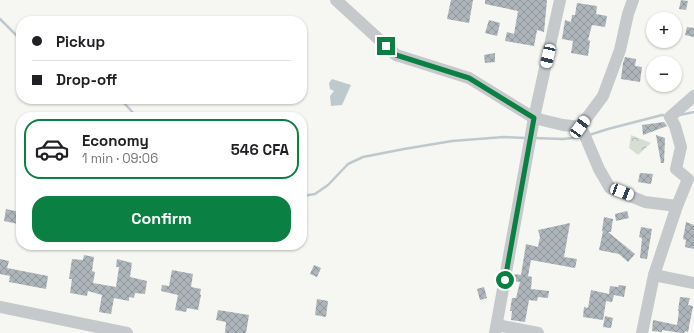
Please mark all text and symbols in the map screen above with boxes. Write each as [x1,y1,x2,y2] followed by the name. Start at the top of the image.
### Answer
[646,12,682,92] map controls
[646,12,682,48] button: +
[56,32,105,51] text: Pickup
[377,37,395,55] route end
[539,43,557,69] car
[646,56,682,92] button: −
[56,70,117,89] text: Drop-off
[568,114,592,140] car
[34,131,70,167] icon: car
[82,131,149,150] text: Economy
[231,140,289,159] text: 546 CFA
[82,150,158,167] text: 1 min · 09:06
[609,182,635,202] car
[32,196,291,242] button: Confirm
[496,271,514,289] route start

